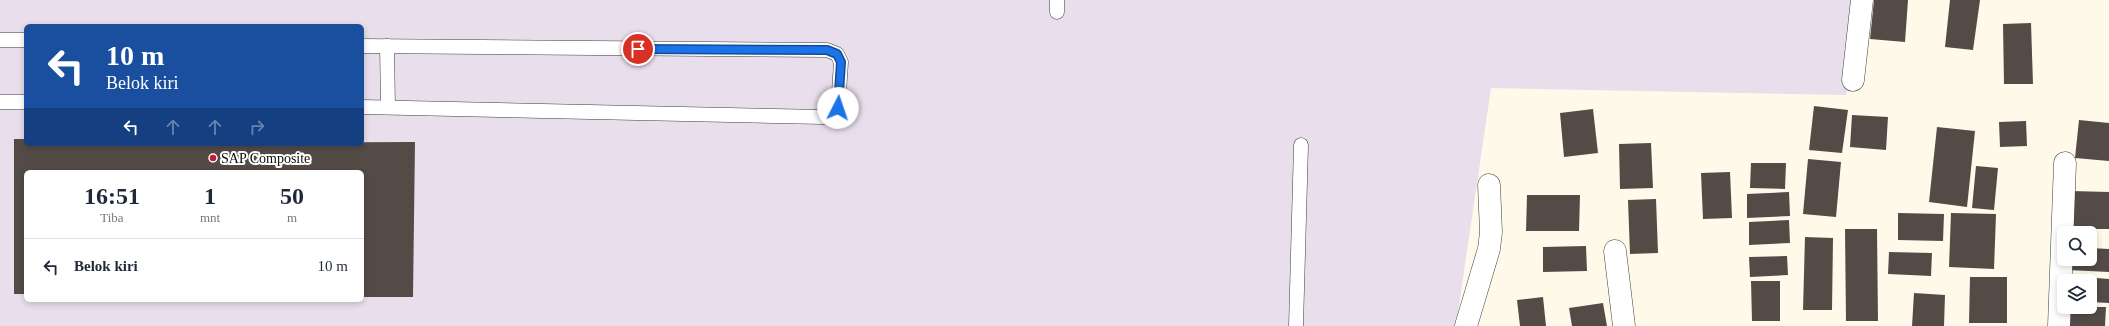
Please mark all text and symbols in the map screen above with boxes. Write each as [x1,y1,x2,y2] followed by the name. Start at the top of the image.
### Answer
[621,32,655,66] pin
[627,38,649,60] icon: arrive
[40,40,92,92] icon: left
[106,40,164,71] text: 10 m
[106,73,179,93] text: Belok kiri
[817,87,859,129] position arrow
[120,116,142,138] icon: left
[162,116,184,138] icon: ahead
[204,116,226,138] icon: ahead
[246,116,268,138] icon: right
[221,151,310,166] place label: SAP Composite
[208,153,218,163] marker: SAP Composite
[84,183,140,209] text: 16:51
[204,183,216,209] text: 1
[280,183,304,209] text: 50
[100,210,124,225] text: Tiba
[200,210,220,225] text: mnt
[287,210,297,225] text: m
[2057,226,2097,314] map controls
[2057,226,2097,266] button: search
[40,256,62,278] icon: left
[74,258,138,274] text: Belok kiri
[318,258,348,274] text: 10 m
[2057,274,2097,314] button: layers

